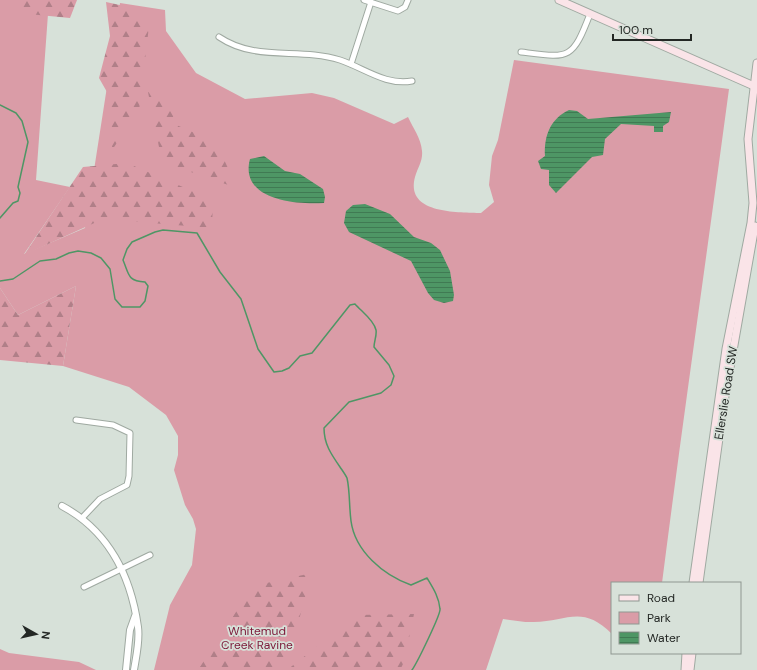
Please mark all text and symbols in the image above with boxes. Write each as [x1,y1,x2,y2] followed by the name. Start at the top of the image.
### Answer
[613,16,691,42] scale bar
[619,22,653,38] text: 100 m
[711,345,741,441] street label: Ellerslie Road SW
[611,582,741,654] legend
[647,590,675,606] text: Road
[647,610,671,626] text: Park
[16,614,56,654] north arrow
[221,623,293,653] park label: Whitemud Creek Ravine
[38,630,53,640] text: N
[647,630,681,646] text: Water

